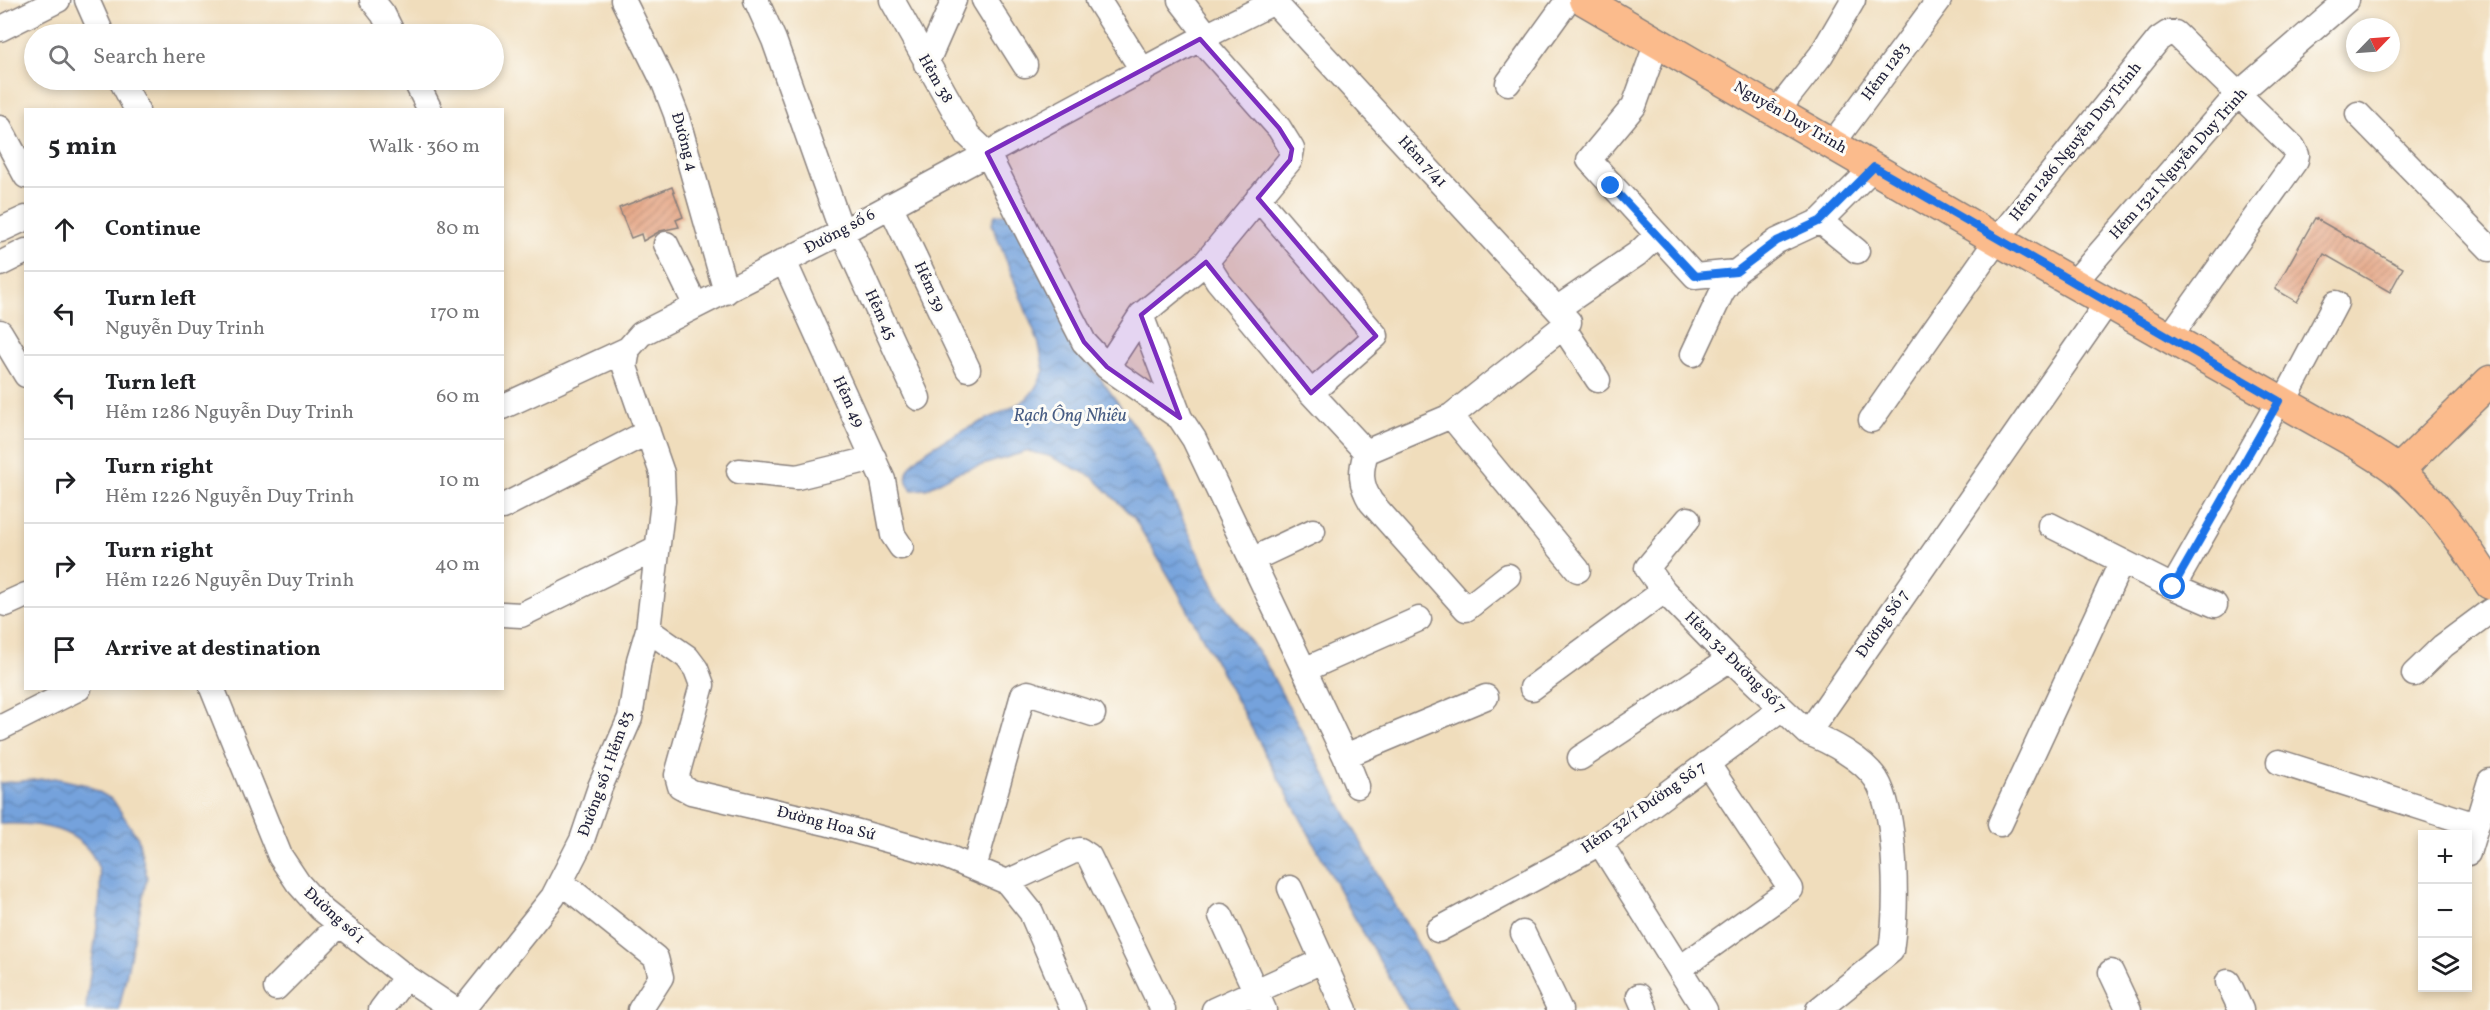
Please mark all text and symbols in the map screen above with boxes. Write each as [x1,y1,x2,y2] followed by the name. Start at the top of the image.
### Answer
[2346,18,2400,72] north arrow
[24,24,504,90] search box
[1857,38,1915,106] street label: Hẻm 1283
[45,41,78,74] icon: search
[93,42,206,73] text: Search here
[912,50,958,108] street label: Hẻm 38
[2005,58,2147,226] street label: Hẻm 1286 Nguyễn Duy Trinh
[1729,77,1851,159] street label: Nguyễn Duy Trinh
[2105,83,2253,245] street label: Hẻm 1321 Nguyễn Duy Trinh
[665,110,703,174] street label: Đường 4
[48,129,117,165] text: 5 min
[1392,131,1452,193] street label: Hẻm 7/41
[368,133,480,161] text: Walk · 360 m
[1597,172,1623,198] route end
[801,204,879,260] street label: Đường số 6
[48,213,81,246] icon: ahead
[105,214,201,245] text: Continue
[436,215,480,243] text: 80 m
[908,258,950,316] street label: Hẻm 39
[105,284,196,315] text: Turn left
[859,286,901,344] street label: Hẻm 45
[48,297,81,330] icon: left
[430,299,480,327] text: 170 m
[105,315,265,343] text: Nguyễn Duy Trinh
[105,368,196,399] text: Turn left
[827,373,869,431] street label: Hẻm 49
[48,381,81,414] icon: left
[436,383,480,411] text: 60 m
[105,399,354,427] text: Hẻm 1286 Nguyễn Duy Trinh
[1013,404,1127,429] water label: Rạch Ông Nhiêu
[105,452,213,483] text: Turn right
[48,465,81,498] icon: right
[439,467,480,495] text: 10 m
[105,483,354,511] text: Hẻm 1226 Nguyễn Duy Trinh
[105,536,213,567] text: Turn right
[48,549,81,582] icon: right
[435,551,480,579] text: 40 m
[105,567,354,595] text: Hẻm 1226 Nguyễn Duy Trinh
[2159,573,2185,599] route start
[1851,585,1915,663] street label: Đường Số 7
[1679,607,1791,719] street label: Hẻm 32 Đường Số 7
[48,633,81,666] icon: arrive
[105,634,321,665] text: Arrive at destination
[573,708,639,840] street label: Đường số 1 Hẻm 83
[1577,756,1711,859] street label: Hẻm 32/1 Đường Số 7
[774,801,878,847] street label: Đường Hoa Sứ
[2418,830,2472,992] map controls
[2418,830,2472,884] button: +
[299,882,369,950] street label: Đường số 1
[2418,884,2472,938] button: −
[2418,938,2472,992] button: layers

